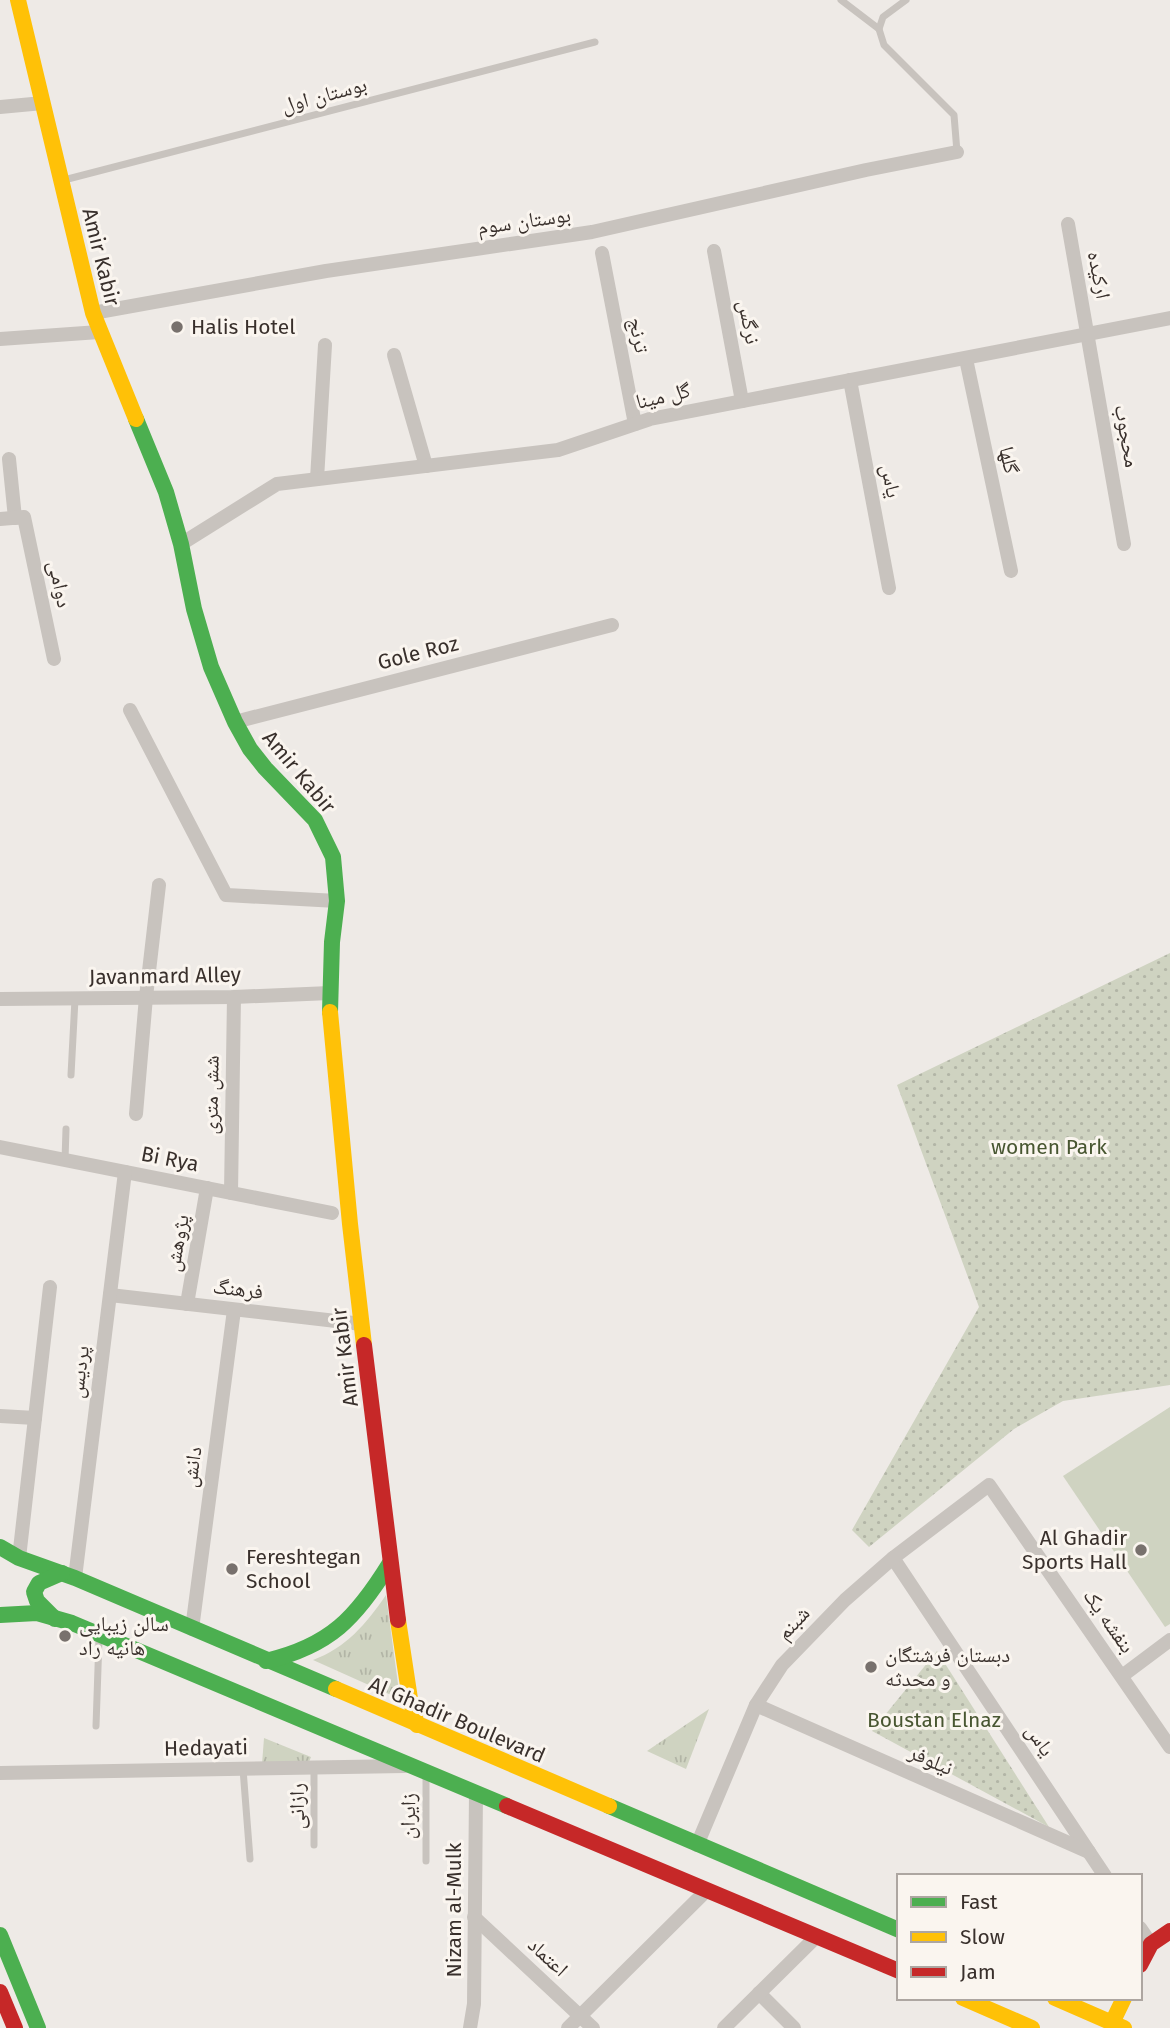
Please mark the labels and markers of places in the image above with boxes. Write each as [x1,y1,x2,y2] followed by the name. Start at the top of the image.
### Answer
[191,314,295,340] place label: Halis Hotel
[169,319,185,335] marker: Halis Hotel
[1022,1525,1127,1575] place label: Al Ghadir Sports Hall
[1133,1542,1149,1558] marker: Al Ghadir Sports Hall
[246,1544,361,1594] place label: Fereshtegan School
[224,1561,240,1577] marker: Fereshtegan School
[79,1611,169,1661] place label: سالن زیبایی هانيه راد
[57,1628,73,1644] marker: سالن زیبایی هانيه راد
[885,1642,1010,1692] place label: دبستان فرشتگان و محدثه
[863,1659,879,1675] marker: دبستان فرشتگان و محدثه

